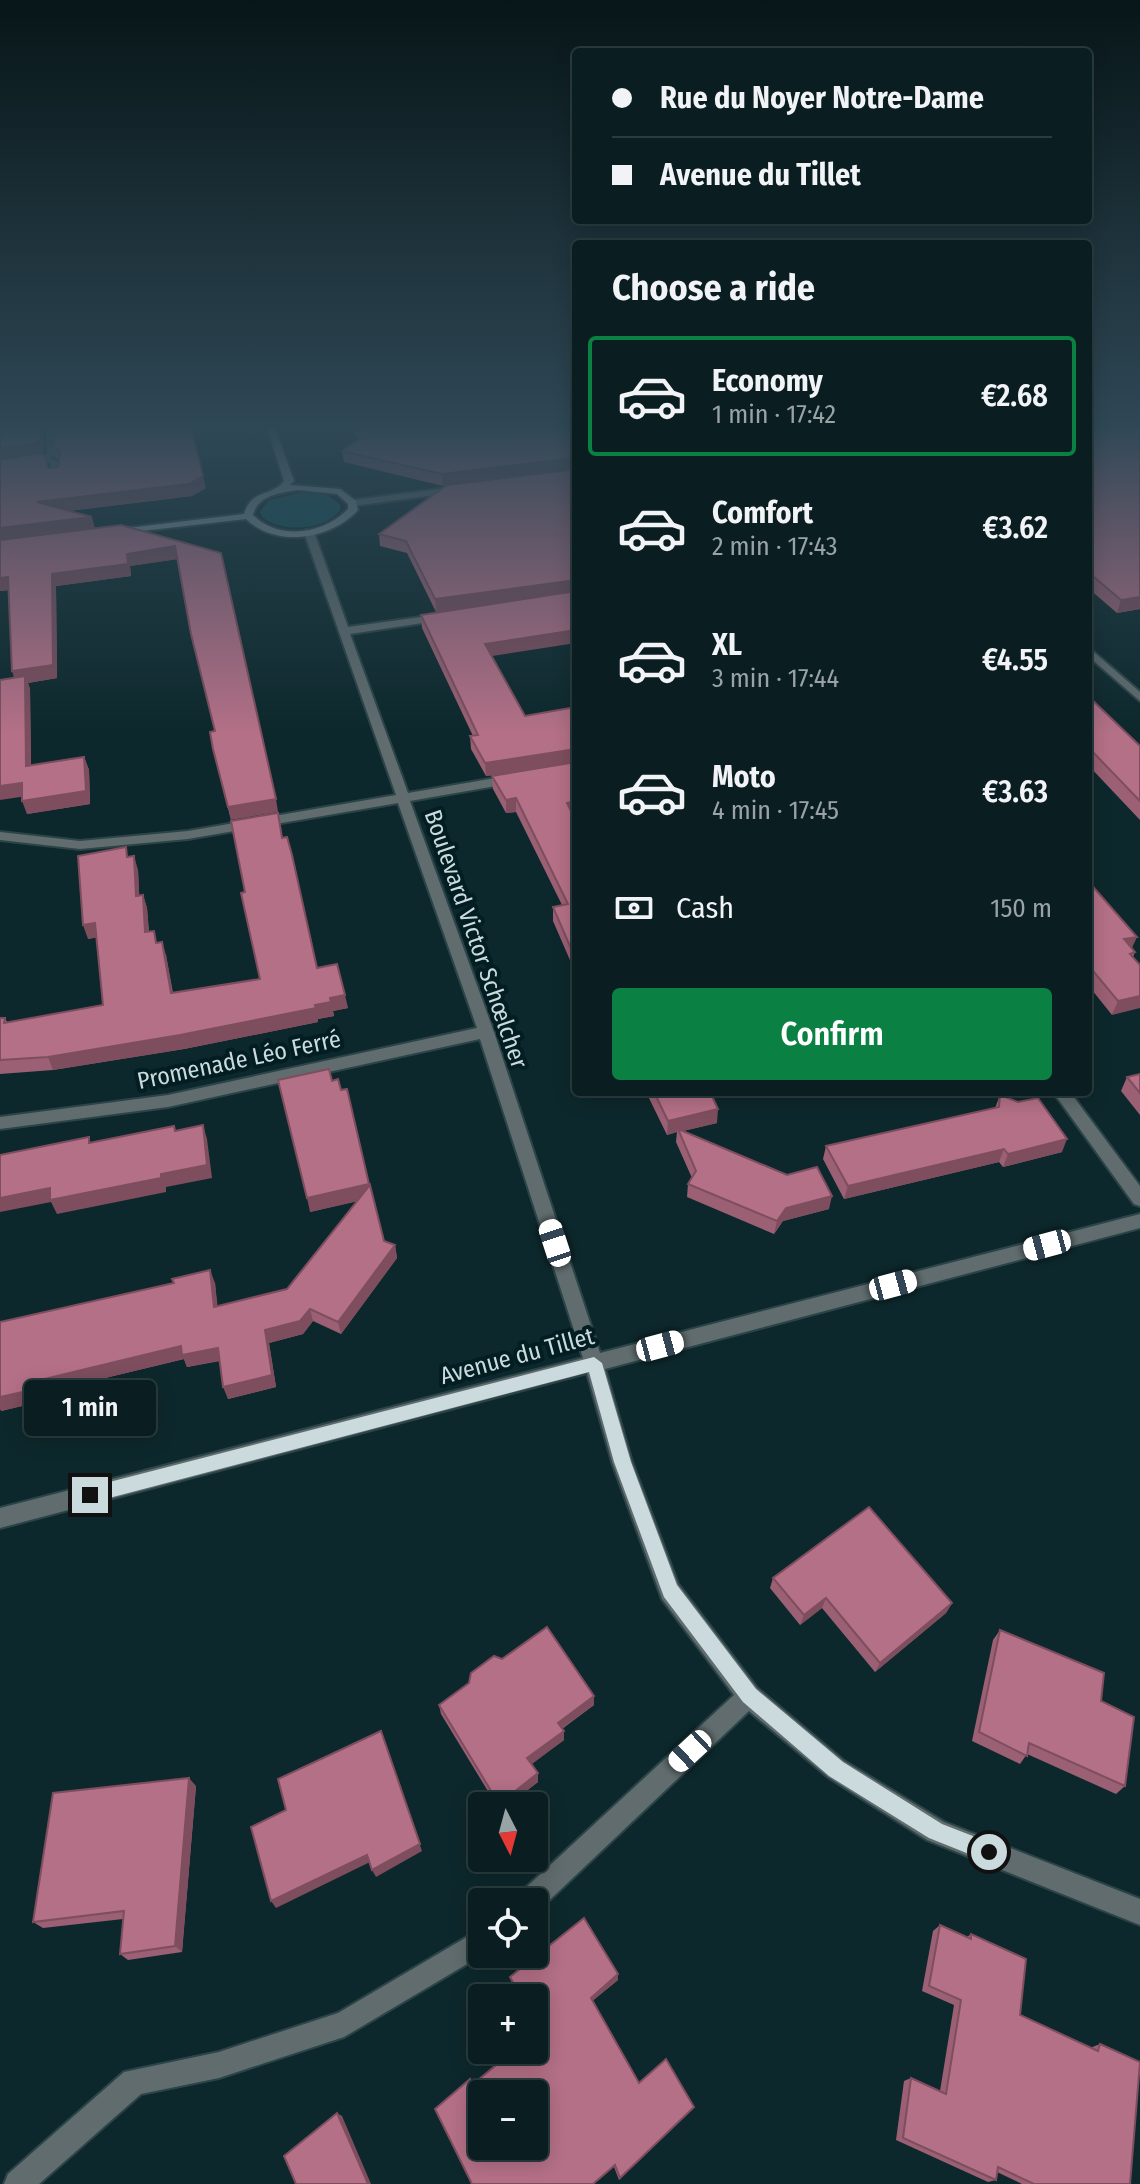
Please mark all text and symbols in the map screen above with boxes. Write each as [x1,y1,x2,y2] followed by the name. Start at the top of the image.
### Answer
[660,80,984,116] text: Rue du Noyer Notre-Dame
[660,157,861,193] text: Avenue du Tillet
[612,266,815,310] text: Choose a ride
[616,360,688,432] icon: car
[712,363,823,399] text: Economy
[981,378,1048,414] text: €2.68
[712,399,836,430] text: 1 min · 17:42
[616,492,688,564] icon: car
[712,495,813,531] text: Comfort
[983,510,1048,546] text: €3.62
[712,531,838,562] text: 2 min · 17:43
[616,624,688,696] icon: car
[712,627,742,663] text: XL
[982,642,1048,678] text: €4.55
[712,663,839,694] text: 3 min · 17:44
[616,756,688,828] icon: car
[712,759,776,795] text: Moto
[982,774,1048,810] text: €3.63
[712,795,839,826] text: 4 min · 17:45
[419,806,534,1072] street label: Boulevard Victor Schœlcher
[612,886,656,930] icon: cash
[676,890,734,926] text: Cash
[990,893,1052,924] text: 150 m
[612,988,1052,1080] button: Confirm
[135,1025,343,1095] street label: Promenade Léo Ferré
[536,1216,574,1270] car
[1021,1227,1073,1263] car
[867,1267,919,1303] car
[437,1322,597,1390] street label: Avenue du Tillet
[634,1328,686,1364] car
[24,1379,156,1435] callout: 1 min
[62,1392,118,1423] text: 1 min
[72,1477,108,1513] route end
[664,1726,716,1776] car
[468,1792,548,1872] north arrow
[468,1792,548,2160] map controls
[971,1834,1007,1870] route start
[468,1888,548,1968] button: locate
[468,1984,548,2064] button: +
[468,2080,548,2160] button: −

